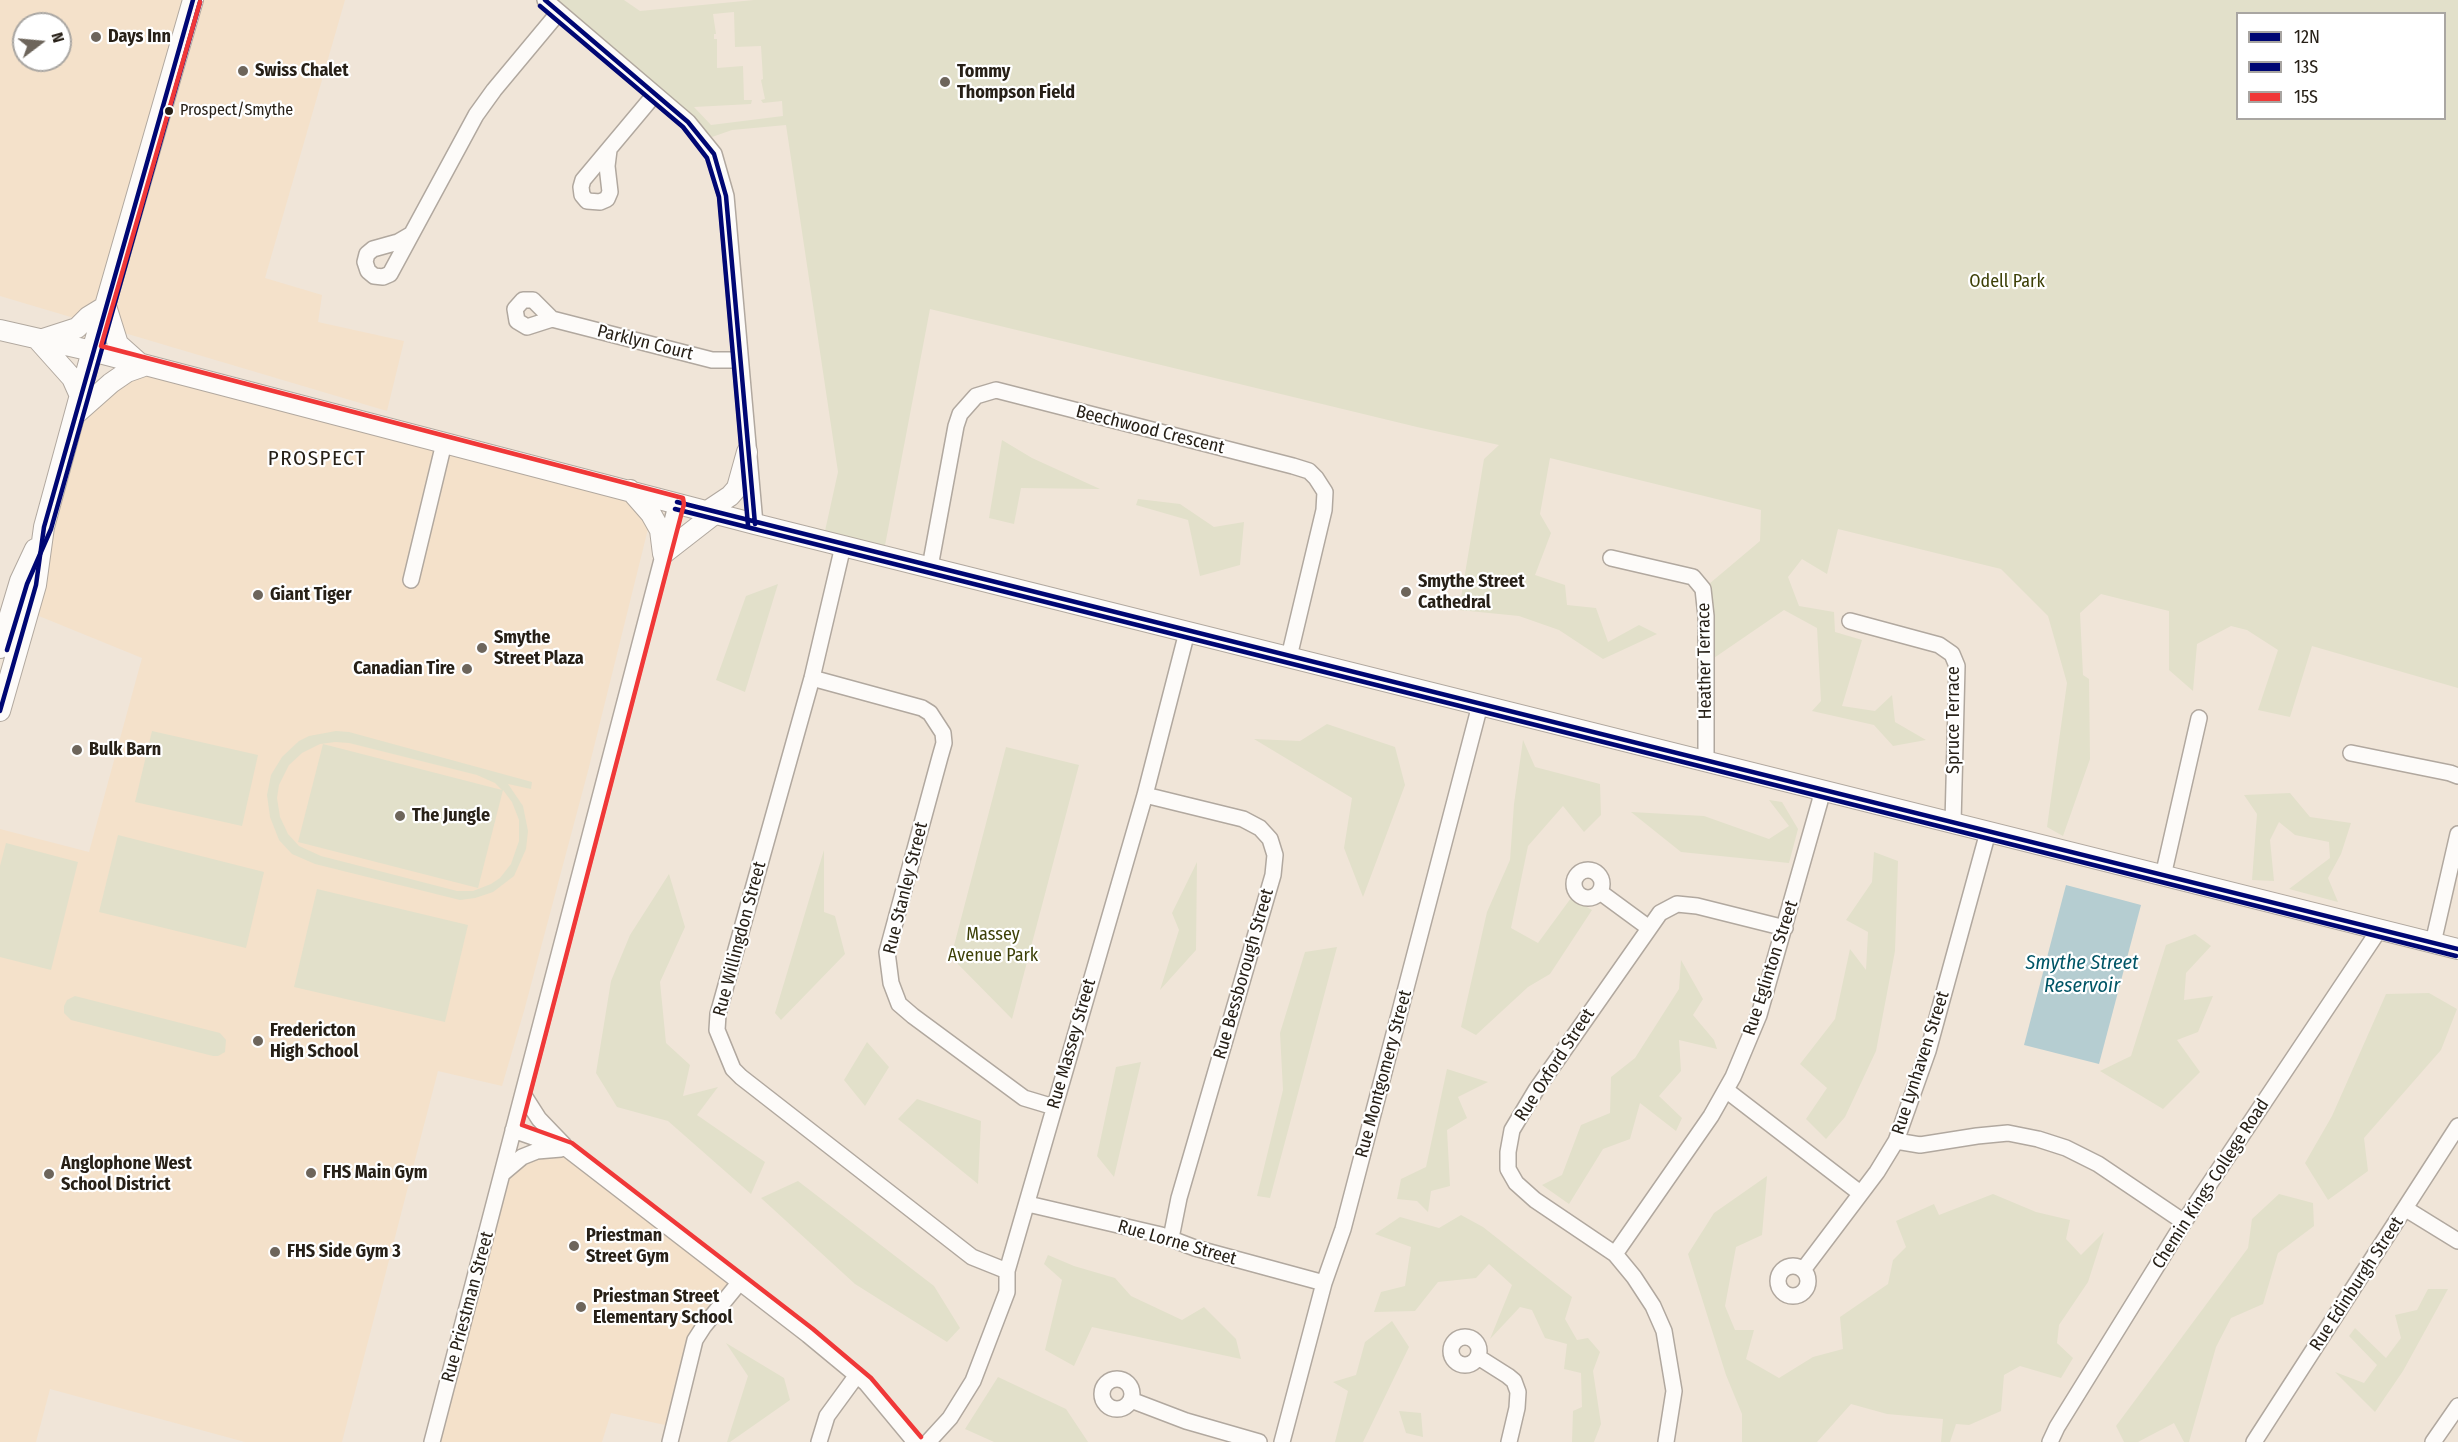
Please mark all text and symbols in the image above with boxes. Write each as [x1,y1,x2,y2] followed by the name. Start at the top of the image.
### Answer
[12,12,72,72] north arrow
[2236,12,2446,120] legend
[108,26,171,48] place label: Days Inn
[2294,26,2320,48] text: 12N
[47,30,68,45] text: N
[89,30,103,44] marker: Days Inn
[2294,56,2318,78] text: 13S
[255,60,348,82] place label: Swiss Chalet
[957,61,1075,104] place label: Tommy Thompson Field
[236,64,250,78] marker: Swiss Chalet
[938,75,952,89] marker: Tommy Thompson Field
[2294,86,2318,108] text: 15S
[180,101,293,121] place label: Prospect/Smythe
[163,105,175,117] marker: Prospect/Smythe
[1969,271,2045,293] park label: Odell Park
[595,321,695,365] street label: Parklyn Court
[1074,401,1226,459] street label: Beechwood Crescent
[268,446,366,472] district label: PROSPECT
[1418,571,1525,614] place label: Smythe Street Cathedral
[270,584,351,606] place label: Giant Tiger
[1399,585,1413,599] marker: Smythe Street Cathedral
[251,588,265,602] marker: Giant Tiger
[1693,603,1717,719] street label: Heather Terrace
[494,627,584,670] place label: Smythe Street Plaza
[475,641,489,655] marker: Smythe Street Plaza
[353,658,455,680] place label: Canadian Tire
[460,662,474,676] marker: Canadian Tire
[1943,666,1965,774] street label: Spruce Terrace
[89,739,161,761] place label: Bulk Barn
[70,743,84,757] marker: Bulk Barn
[412,805,490,827] place label: The Jungle
[393,809,407,823] marker: The Jungle
[879,820,933,956] street label: Rue Stanley Street
[709,859,771,1019] street label: Rue Willingdon Street
[1209,886,1279,1062] street label: Rue Bessborough Street
[1739,898,1803,1038] street label: Rue Eglinton Street
[948,924,1038,966] park label: Massey Avenue Park
[2026,951,2138,998] water label: Smythe Street Reservoir
[1043,976,1101,1112] street label: Rue Massey Street
[1351,988,1417,1160] street label: Rue Montgomery Street
[1888,989,1954,1137] street label: Rue Lynhaven Street
[1511,1005,1599,1125] street label: Rue Oxford Street
[270,1020,358,1062] place label: Fredericton High School
[251,1034,265,1048] marker: Fredericton High School
[2148,1095,2274,1273] street label: Chemin Kings College Road
[61,1153,192,1196] place label: Anglophone West School District
[323,1162,428,1184] place label: FHS Main Gym
[304,1166,318,1180] marker: FHS Main Gym
[42,1167,56,1181] marker: Anglophone West School District
[2306,1213,2408,1355] street label: Rue Edinburgh Street
[1115,1216,1239,1270] street label: Rue Lorne Street
[586,1225,669,1268] place label: Priestman Street Gym
[437,1229,499,1385] street label: Rue Priestman Street
[567,1239,581,1253] marker: Priestman Street Gym
[287,1241,401,1263] place label: FHS Side Gym 3
[268,1245,282,1259] marker: FHS Side Gym 3
[593,1286,732,1328] place label: Priestman Street Elementary School
[574,1300,588,1314] marker: Priestman Street Elementary School

